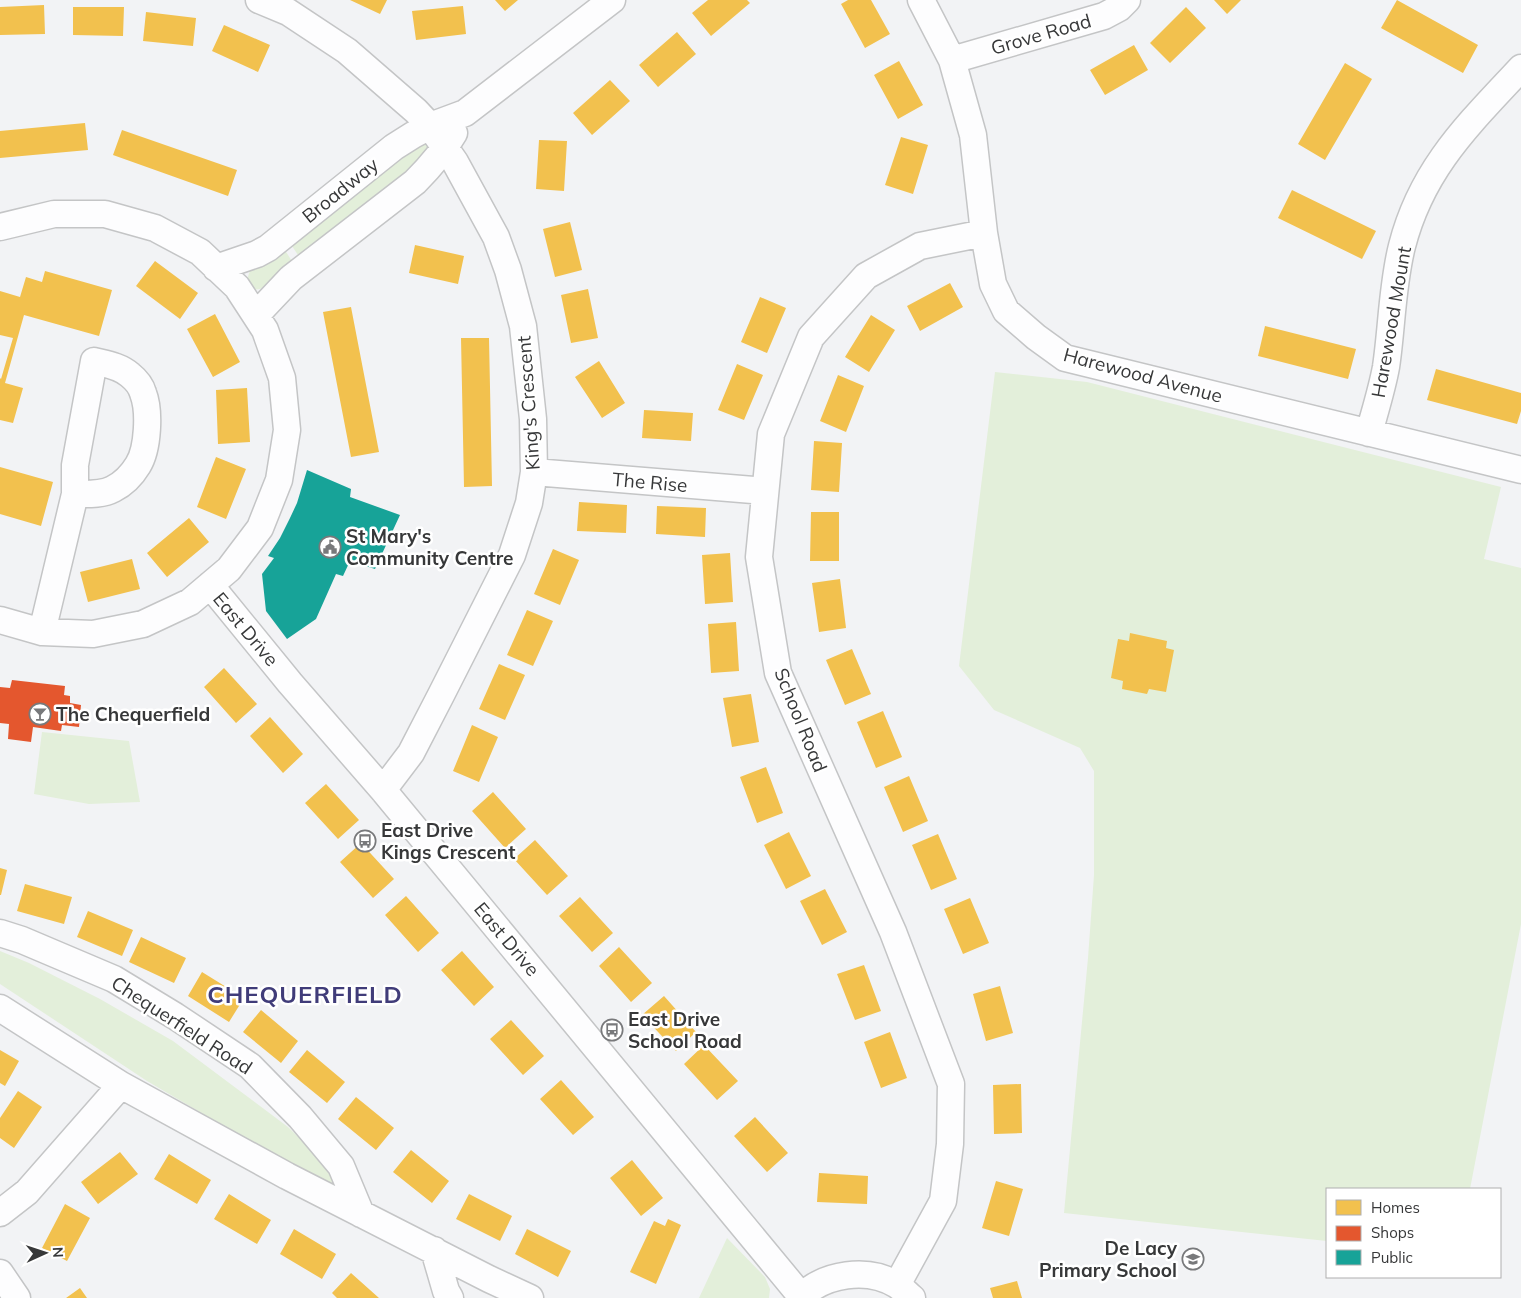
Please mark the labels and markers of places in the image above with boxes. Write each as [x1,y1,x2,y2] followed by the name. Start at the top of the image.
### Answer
[346,524,514,570] place label: St Mary's Community Centre
[318,535,342,559] public building icon: St Mary's Community Centre
[28,702,52,726] bar icon: The Chequerfield
[56,702,210,726] place label: The Chequerfield
[381,818,515,864] place label: East Drive Kings Crescent
[353,829,377,853] bus stop icon: East Drive Kings Crescent
[628,1007,742,1053] place label: East Drive School Road
[600,1018,624,1042] bus stop icon: East Drive School Road
[1039,1236,1178,1282] place label: De Lacy Primary School
[1181,1247,1205,1271] school or university icon: De Lacy Primary School

